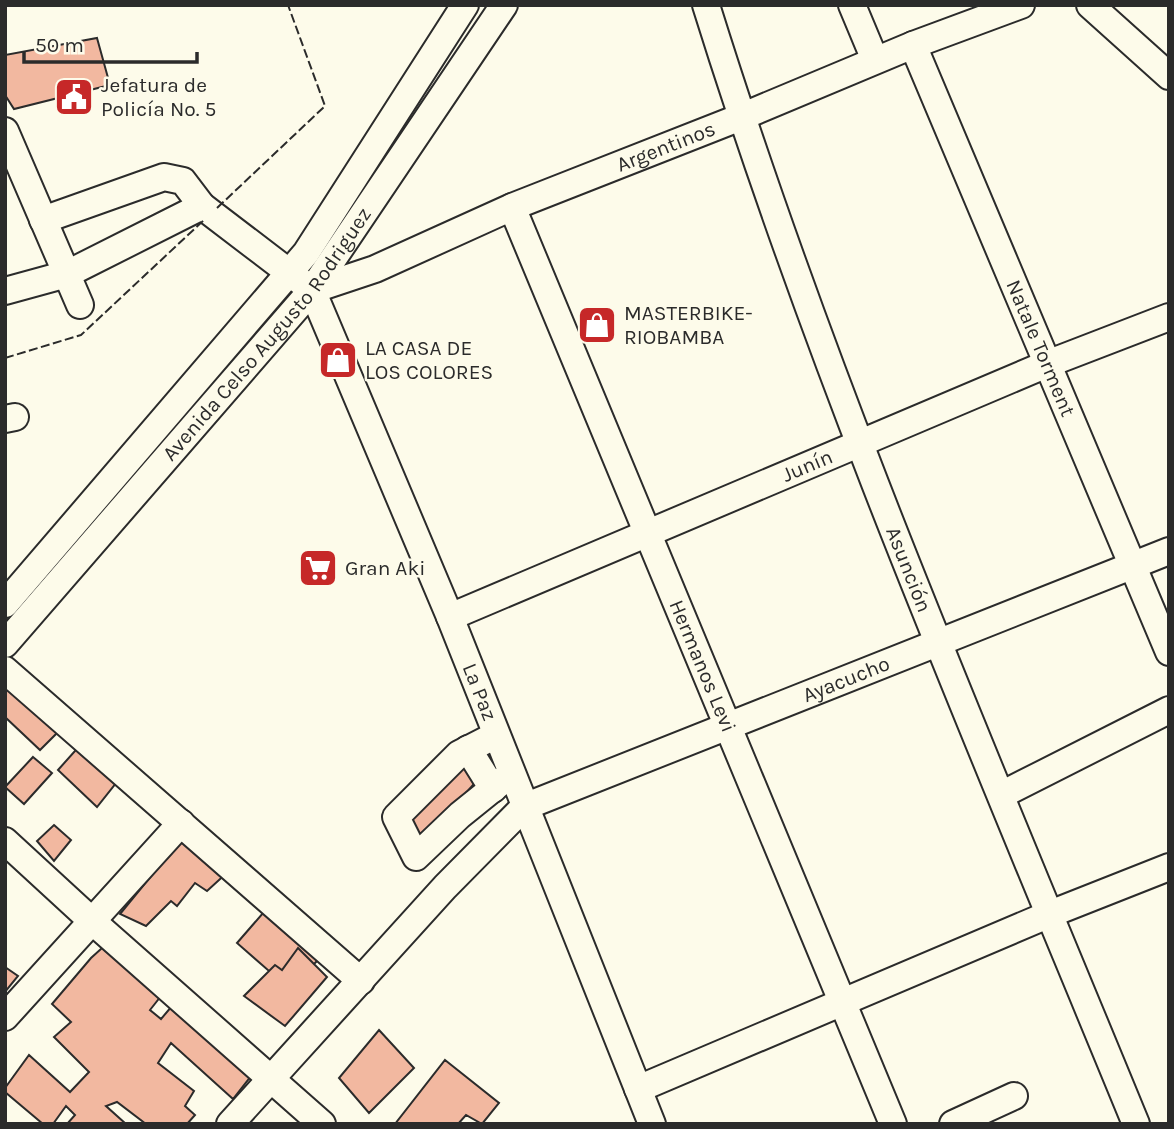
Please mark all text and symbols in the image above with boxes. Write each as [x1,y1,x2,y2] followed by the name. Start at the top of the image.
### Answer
[24,21,198,65] scale bar
[35,33,84,57] text: 50 m
[101,73,216,121] place label: Jefatura de Policía No. 5
[53,76,95,118] public building icon: Jefatura de Policía No. 5
[613,116,719,177] street label: Argentinos
[157,203,376,466] street label: Avenida Celso Augusto Rodriguez
[1001,276,1080,420] street label: Natale Torment
[624,301,753,349] place label: MASTERBIKE- RIOBAMBA
[576,304,618,346] shop icon: MASTERBIKE- RIOBAMBA
[365,336,493,384] place label: LA CASA DE LOS COLORES
[317,339,359,381] shop icon: LA CASA DE LOS COLORES
[778,444,836,487] street label: Junín
[881,523,937,616] street label: Asunción
[297,547,339,589] supermarket icon: Gran Aki
[345,556,426,580] place label: Gran Aki
[664,596,741,736] street label: Hermanos Levi
[799,651,893,707] street label: Ayacucho
[458,660,502,724] street label: La Paz

